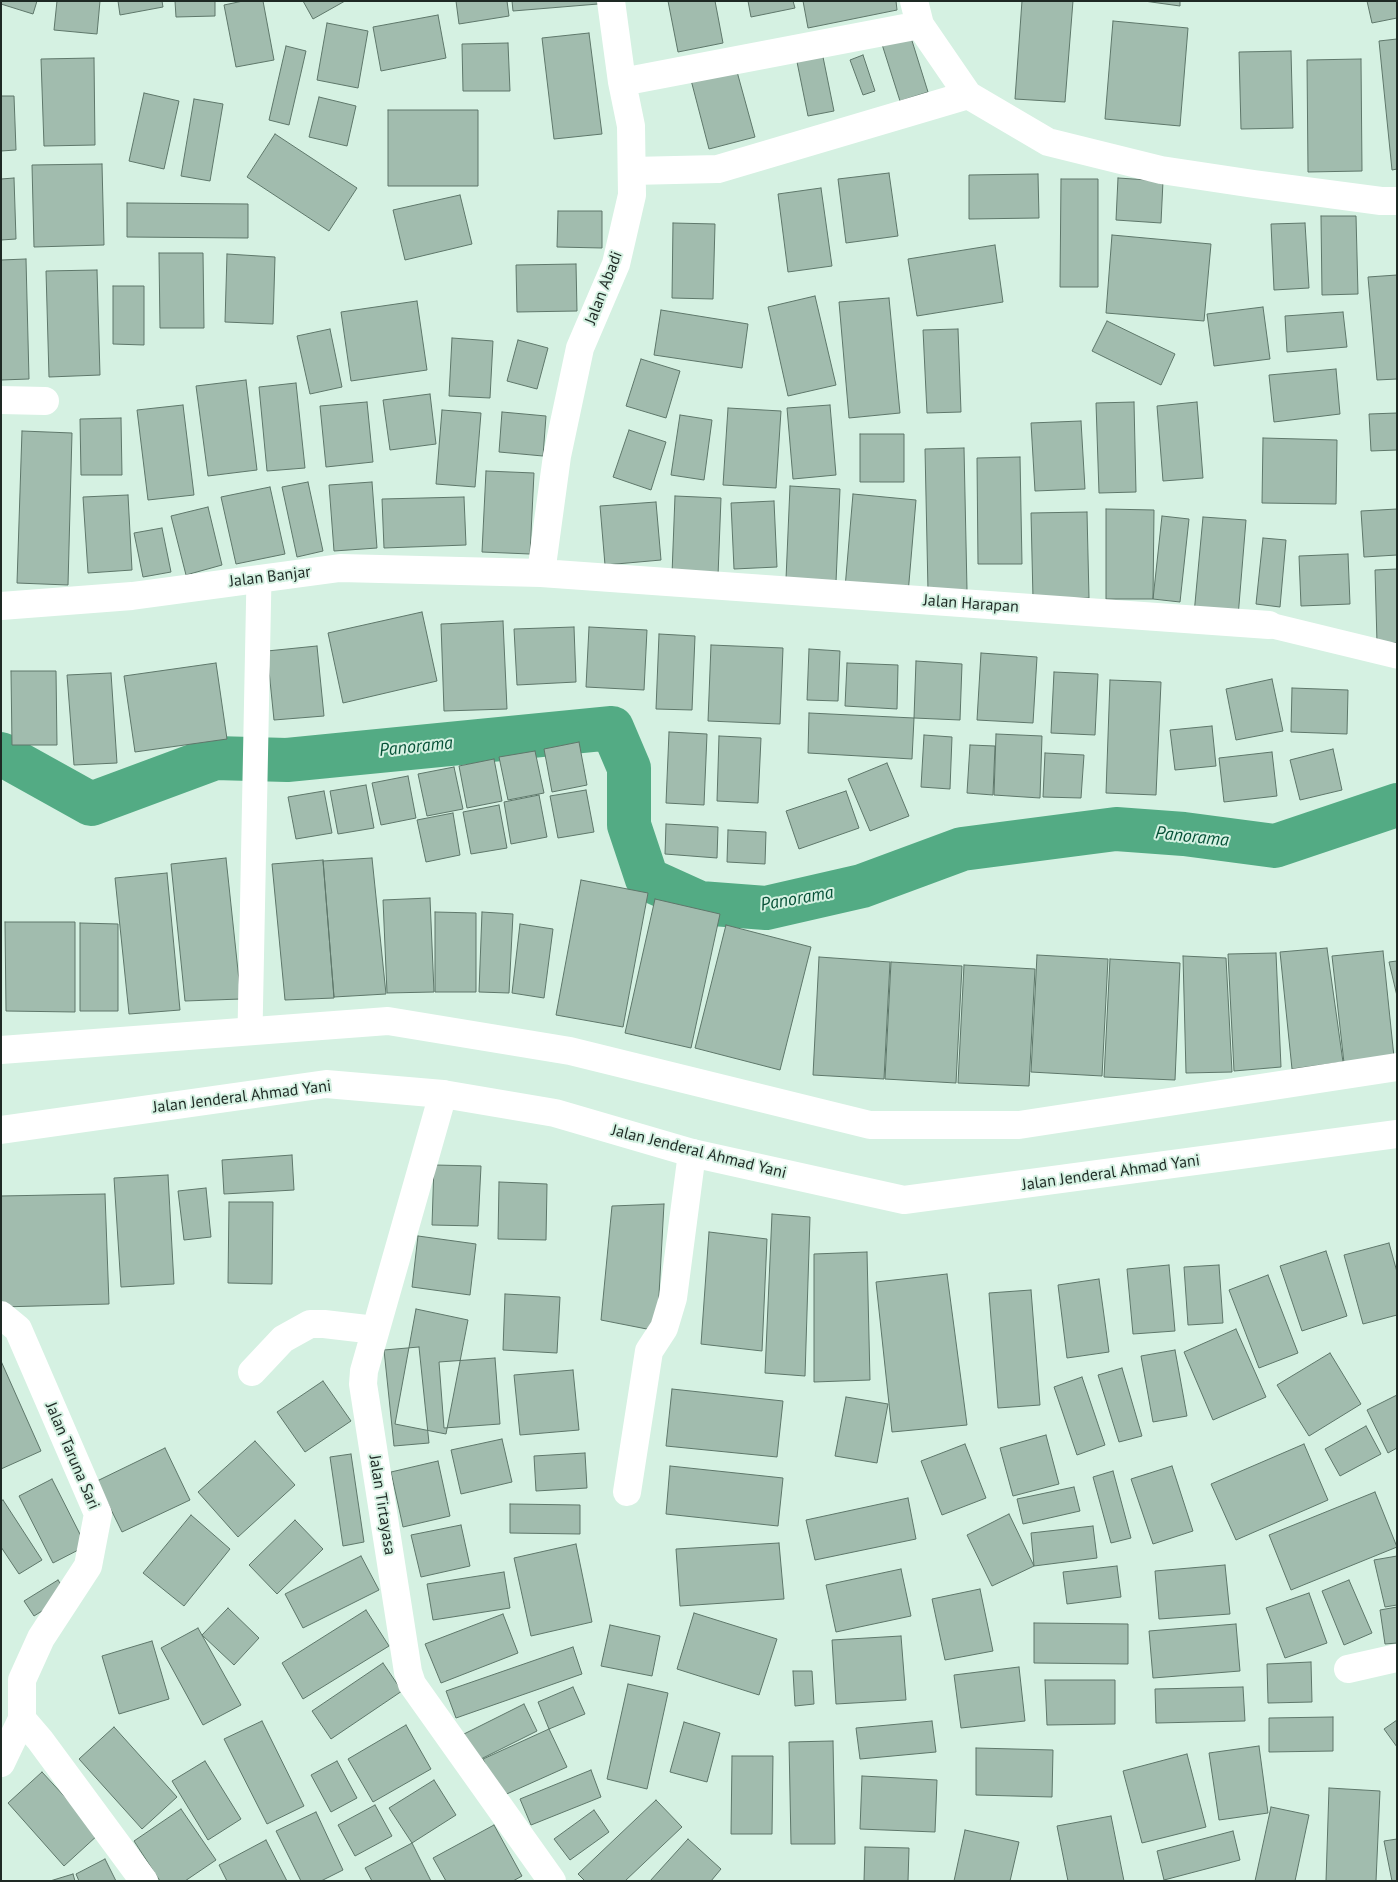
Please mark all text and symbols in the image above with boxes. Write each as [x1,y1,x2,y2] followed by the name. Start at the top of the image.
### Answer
[581,249,627,327] street label: Jalan Abadi
[228,562,312,592] street label: Jalan Banjar
[923,591,1019,617] street label: Jalan Harapan
[378,732,454,762] water label: Panorama
[1154,822,1230,852] water label: Panorama
[759,882,835,916] water label: Panorama
[152,1077,332,1117] street label: Jalan Jenderal Ahmad Yani
[610,1121,788,1183] street label: Jalan Jenderal Ahmad Yani
[1021,1151,1201,1195] street label: Jalan Jenderal Ahmad Yani
[41,1400,103,1512] street label: Jalan Taruna Sari
[365,1454,399,1556] street label: Jalan Tirtayasa

